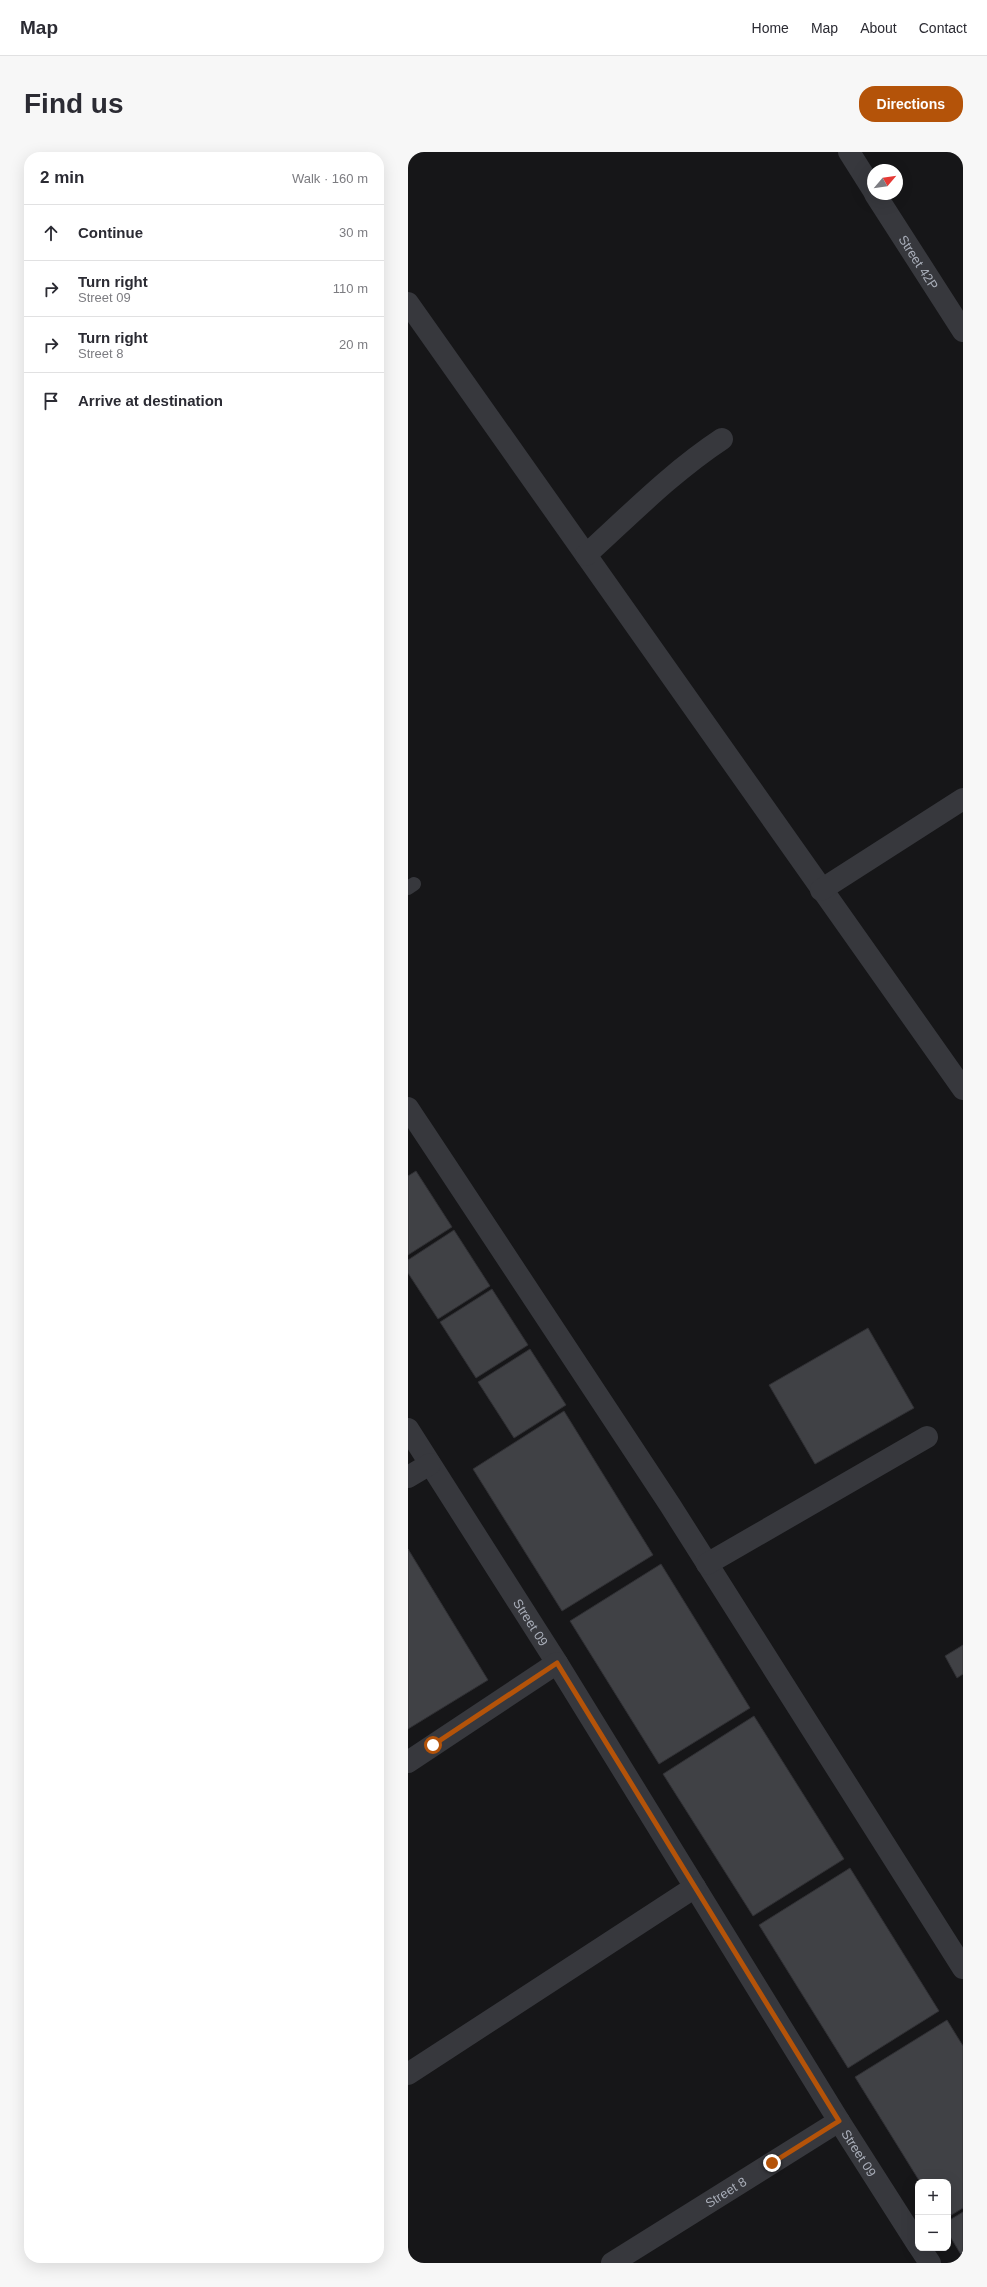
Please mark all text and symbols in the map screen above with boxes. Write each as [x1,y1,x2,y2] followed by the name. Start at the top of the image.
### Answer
[20,17,58,38] text: Map
[752,20,789,36] text: Home
[811,20,838,36] text: Map
[860,20,897,36] text: About
[919,20,967,36] text: Contact
[859,86,963,122] button: Directions
[24,88,124,119] text: Find us
[867,164,903,200] north arrow
[40,168,84,187] text: 2 min
[292,171,368,186] text: Walk · 160 m
[40,222,62,244] icon: ahead
[78,224,143,241] text: Continue
[339,225,368,240] text: 30 m
[896,232,942,292] street label: Street 42P
[78,273,148,290] text: Turn right
[40,278,62,300] icon: right
[333,281,368,296] text: 110 m
[78,290,131,305] text: Street 09
[78,329,148,346] text: Turn right
[40,334,62,356] icon: right
[339,337,368,352] text: 20 m
[78,346,124,361] text: Street 8
[40,390,62,412] icon: arrive
[78,392,223,409] text: Arrive at destination
[510,1596,552,1648] street label: Street 09
[424,1736,442,1754] route start
[839,2127,880,2179] street label: Street 09
[763,2154,781,2172] route end
[702,2173,749,2210] street label: Street 8
[915,2179,951,2251] map controls
[915,2179,951,2215] button: +
[915,2215,951,2251] button: −

